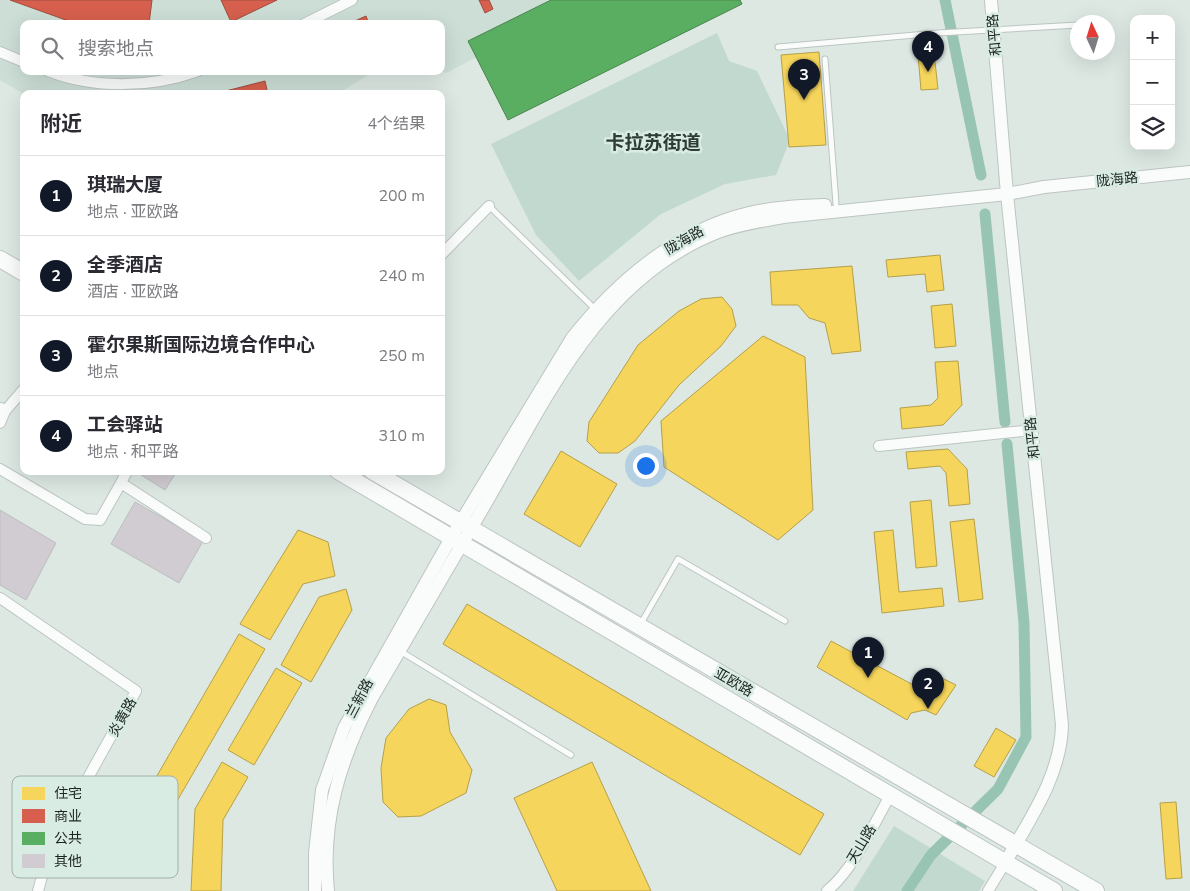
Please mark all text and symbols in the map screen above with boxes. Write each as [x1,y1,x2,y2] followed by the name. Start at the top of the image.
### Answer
[983,13,1006,57] street label: 和平路
[1070,15,1115,60] north arrow
[1130,15,1175,150] map controls
[1130,15,1175,60] button: +
[20,20,445,75] search box
[912,31,944,72] pin: 4
[38,34,66,62] icon: search
[78,36,154,62] text: 搜索地点
[788,59,820,100] pin: 3
[1130,60,1175,105] button: −
[1130,105,1175,150] button: layers
[40,110,82,138] text: 附近
[367,113,425,135] text: 4个结果
[605,130,701,156] district label: 卡拉苏街道
[1095,168,1139,191] street label: 陇海路
[87,172,163,198] text: 琪瑞大厦
[51,185,61,207] text: 1
[378,185,425,207] text: 200 m
[87,201,179,223] text: 地点 · 亚欧路
[661,222,707,259] street label: 陇海路
[87,252,163,278] text: 全季酒店
[51,265,61,287] text: 2
[378,265,425,287] text: 240 m
[87,281,179,303] text: 酒店 · 亚欧路
[87,332,315,358] text: 霍尔果斯国际边境合作中心
[51,345,61,367] text: 3
[378,345,425,367] text: 250 m
[87,361,119,383] text: 地点
[87,412,163,438] text: 工会驿站
[1021,416,1044,460] street label: 和平路
[51,425,61,447] text: 4
[378,425,425,447] text: 310 m
[87,441,179,463] text: 地点 · 和平路
[633,453,659,479] your location
[852,637,884,678] pin: 1
[711,664,757,701] street label: 亚欧路
[912,668,944,709] pin: 2
[341,675,378,721] street label: 兰新路
[104,694,141,740] street label: 炎黄路
[12,776,178,878] legend
[54,784,82,803] text: 住宅
[54,807,82,826] text: 商业
[842,821,880,867] street label: 天山路
[54,829,82,848] text: 公共
[54,852,82,871] text: 其他

